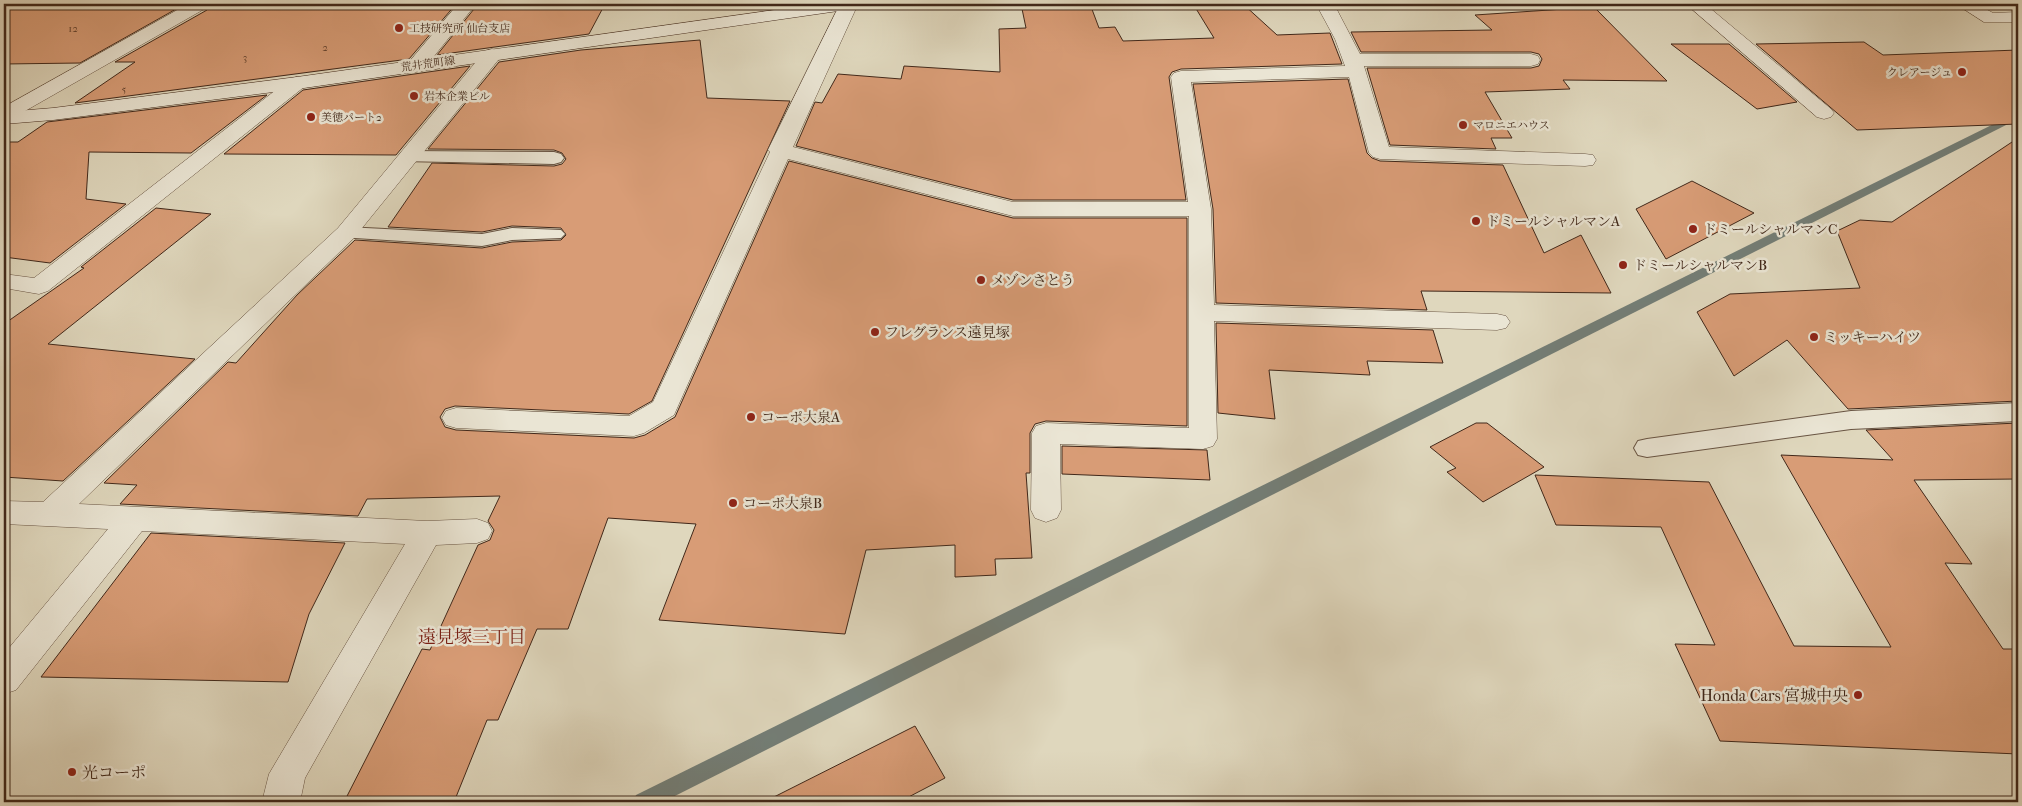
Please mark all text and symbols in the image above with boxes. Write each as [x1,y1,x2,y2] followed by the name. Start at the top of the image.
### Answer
[68,22,78,35] house number: 12
[393,22,405,34] marker: 工技研究所 仙台支店
[409,22,510,35] place label: 工技研究所 仙台支店
[322,41,328,54] house number: 2
[243,51,247,64] house number: 3
[400,54,456,74] street label: 荒井荒町線
[1887,66,1952,79] place label: クレアージュ
[1956,66,1968,78] marker: クレアージュ
[122,83,127,96] house number: 5
[408,90,420,102] marker: 岩本企業ビル
[424,90,490,103] place label: 岩本企業ビル
[305,111,317,123] marker: 美徳パート2
[321,111,382,124] place label: 美徳パート2
[1457,119,1469,131] marker: マロニエハウス
[1473,119,1550,132] place label: マロニエハウス
[1486,213,1621,230] place label: ドミールシャルマンA
[1470,215,1482,227] marker: ドミールシャルマンA
[1703,221,1838,238] place label: ドミールシャルマンC
[1687,223,1699,235] marker: ドミールシャルマンC
[1633,257,1767,274] place label: ドミールシャルマンB
[1617,259,1629,271] marker: ドミールシャルマンB
[991,272,1075,289] place label: メゾンさとう
[975,274,987,286] marker: メゾンさとう
[885,324,1010,341] place label: フレグランス遠見塚
[869,326,881,338] marker: フレグランス遠見塚
[1824,329,1921,346] place label: ミッキーハイツ
[1808,331,1820,343] marker: ミッキーハイツ
[761,409,841,426] place label: コーポ大泉A
[745,411,757,423] marker: コーポ大泉A
[743,495,822,512] place label: コーポ大泉B
[727,497,739,509] marker: コーポ大泉B
[418,627,526,648] district label: 遠見塚三丁目
[1700,686,1848,705] place label: Honda Cars 宮城中央
[1852,689,1864,701] marker: Honda Cars 宮城中央
[82,763,146,782] place label: 光コーポ
[66,766,78,778] marker: 光コーポ

